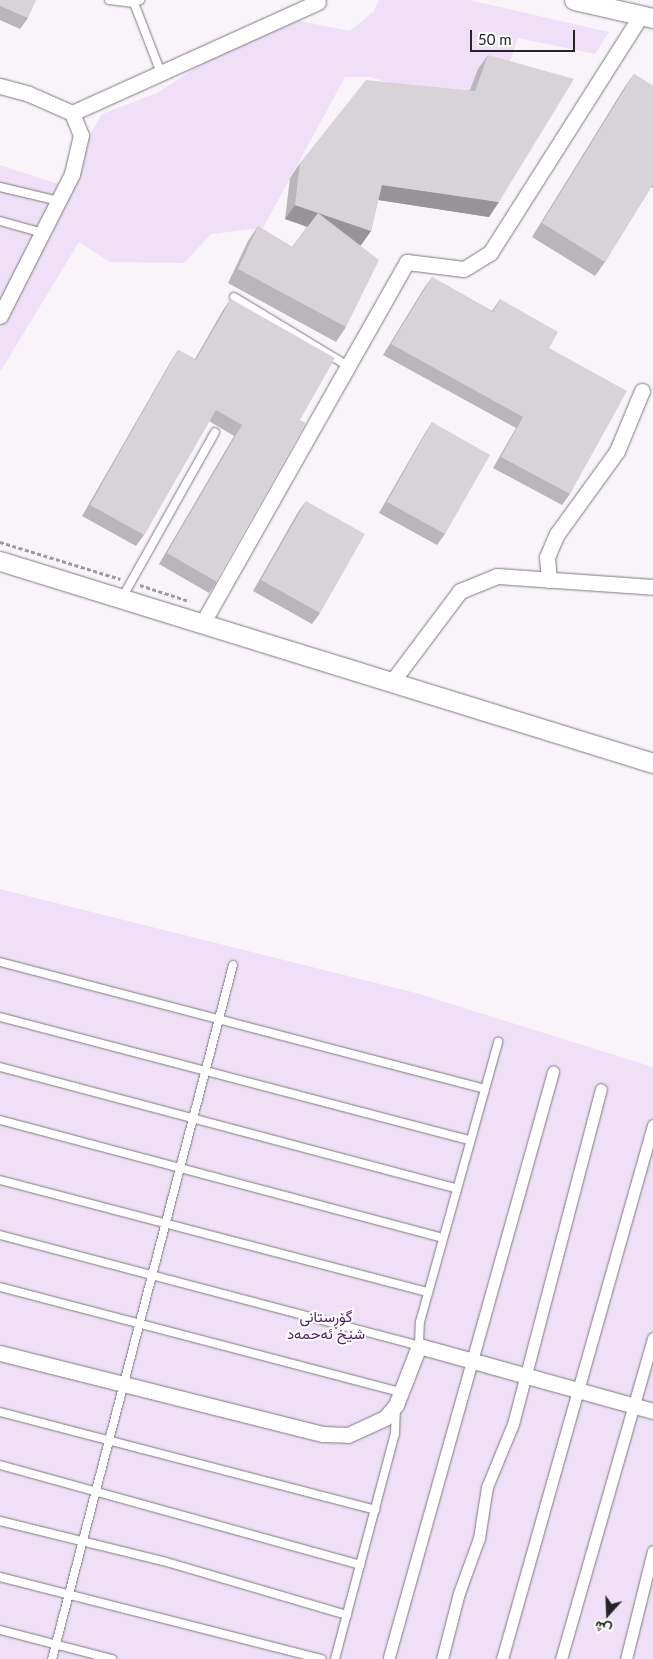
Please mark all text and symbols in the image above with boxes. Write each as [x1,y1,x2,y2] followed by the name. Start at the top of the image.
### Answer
[473,20,578,52] scale bar
[478,30,512,48] text: 50 m
[287,1307,365,1342] park label: گۆڕستانی شێخ ئەحمەد
[583,1589,633,1639] north arrow
[592,1618,614,1639] text: ش

